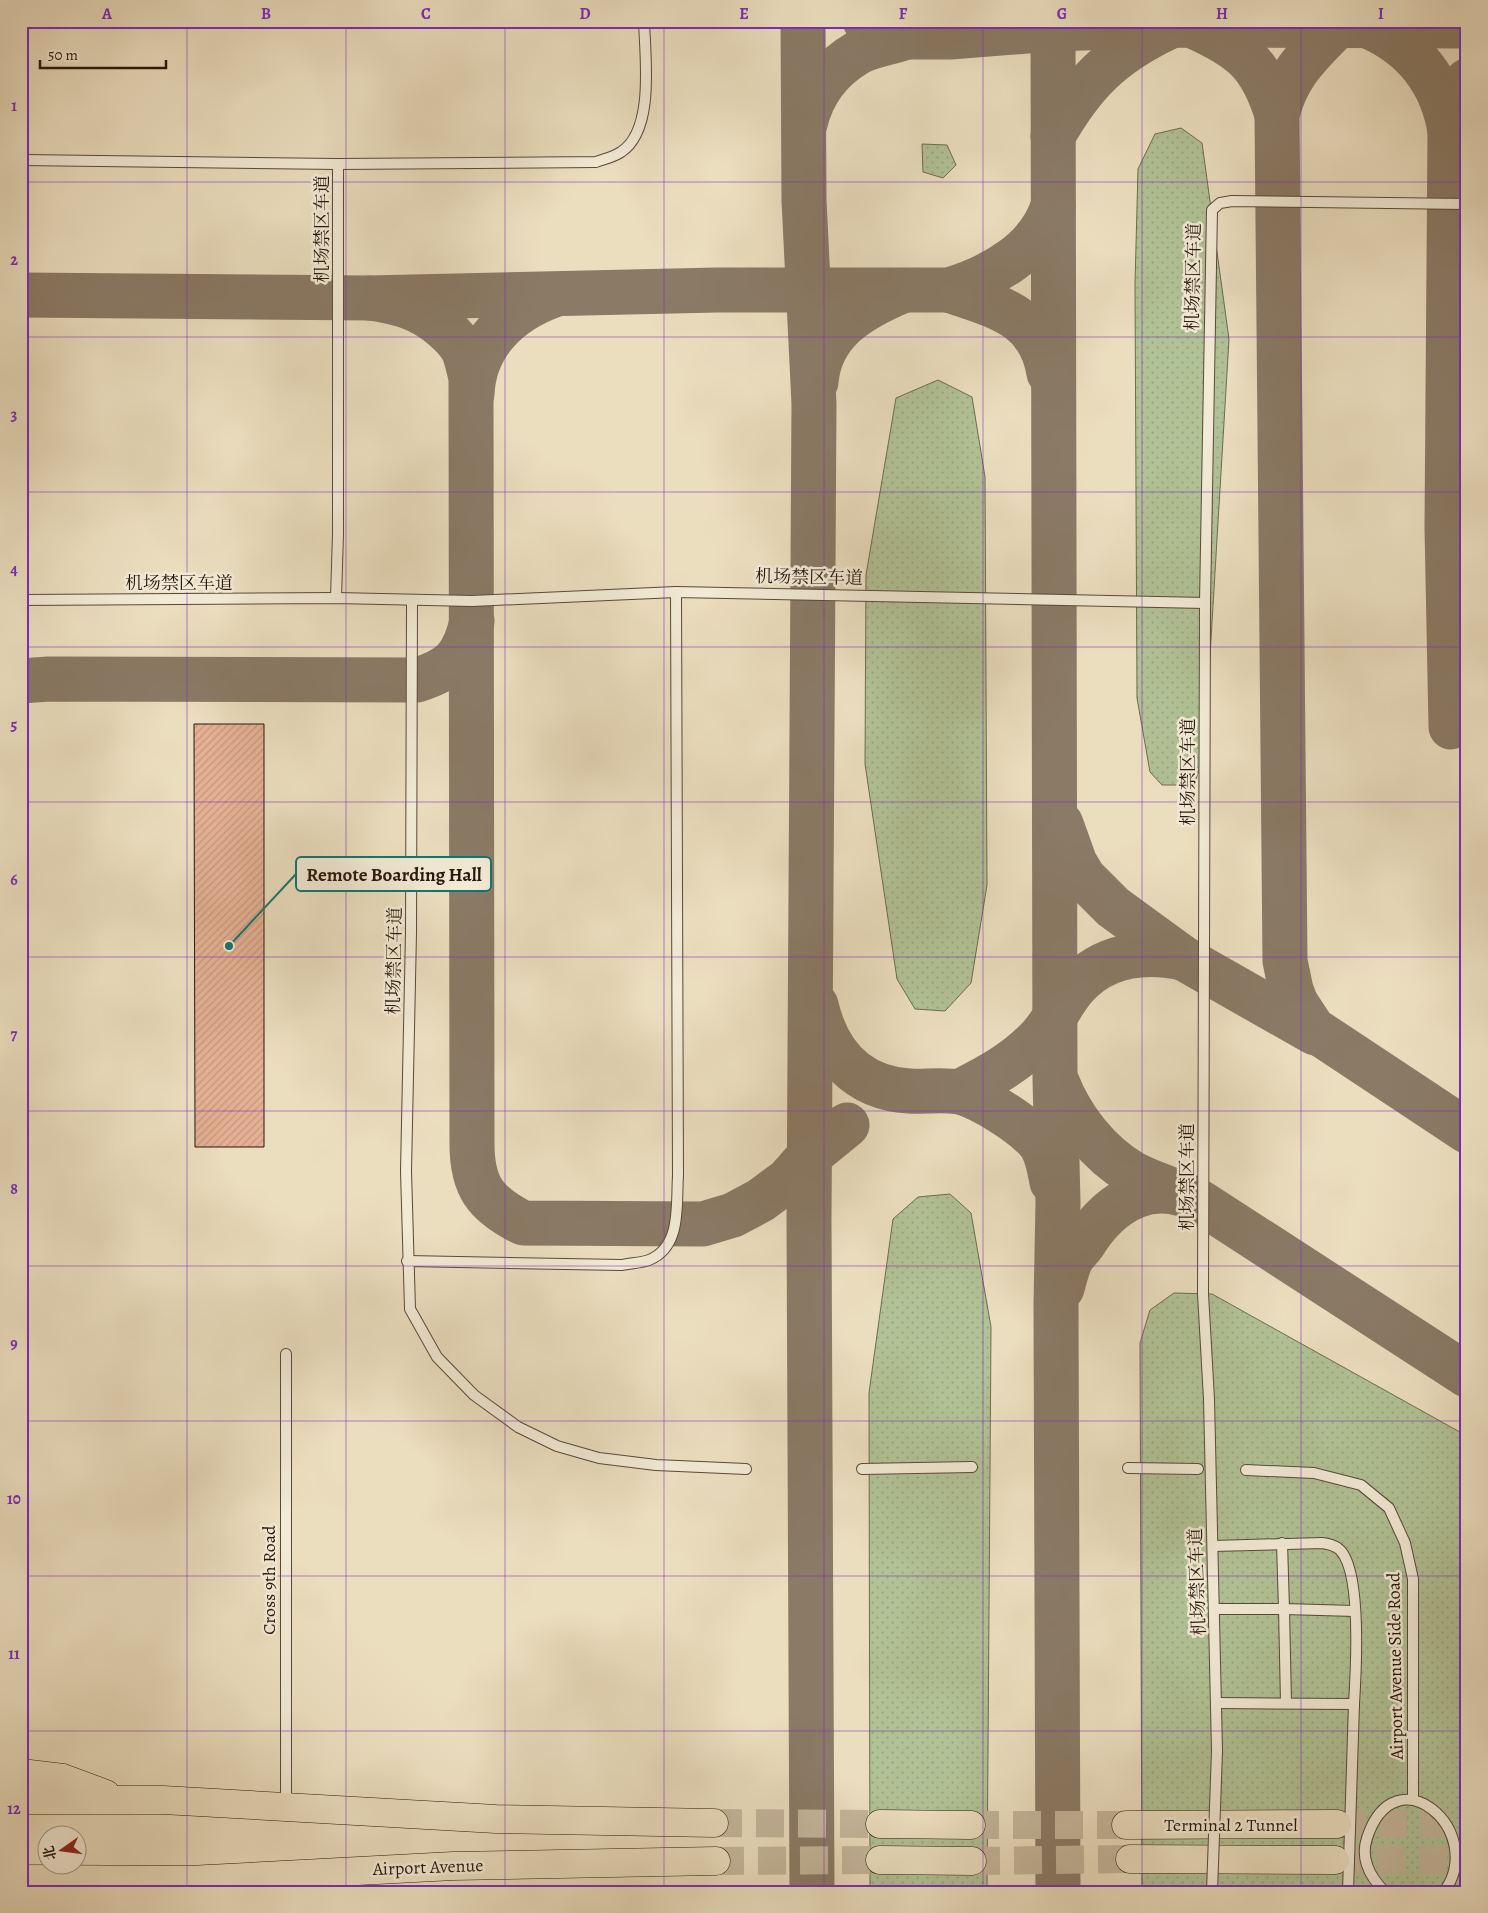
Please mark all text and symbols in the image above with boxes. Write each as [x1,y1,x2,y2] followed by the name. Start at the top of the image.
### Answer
[101,3,113,25] text: A
[261,3,271,25] text: B
[421,3,431,25] text: C
[579,3,591,25] text: D
[739,3,749,25] text: E
[899,3,908,25] text: F
[1057,3,1067,25] text: G
[1216,3,1228,25] text: H
[1378,3,1384,25] text: I
[40,38,166,70] scale bar
[48,45,78,65] text: 50 m
[11,95,17,117] text: 1
[310,175,334,283] street label: 机场禁区车道
[1180,223,1206,331] street label: 机场禁区车道
[10,249,18,271] text: 2
[11,404,18,426] text: 3
[10,559,18,581] text: 4
[755,564,863,590] street label: 机场禁区车道
[125,571,233,595] street label: 机场禁区车道
[11,714,18,736] text: 5
[1176,718,1200,826] street label: 机场禁区车道
[296,857,491,891] callout: Remote Boarding Hall
[306,862,482,888] text: Remote Boarding Hall
[10,869,18,891] text: 6
[381,907,407,1015] street label: 机场禁区车道
[11,1024,18,1046] text: 7
[1175,1123,1199,1231] street label: 机场禁区车道
[10,1178,18,1200] text: 8
[10,1333,18,1355] text: 9
[7,1488,21,1510] text: 10
[257,1525,281,1635] street label: Cross 9th Road
[1183,1528,1211,1636] street label: 机场禁区车道
[1381,1572,1409,1761] street label: Airport Avenue Side Road
[8,1643,20,1665] text: 11
[7,1798,21,1820] text: 12
[1164,1813,1298,1837] street label: Terminal 2 Tunnel
[38,1826,88,1876] north arrow
[39,1844,61,1862] text: 北
[371,1853,484,1881] street label: Airport Avenue

